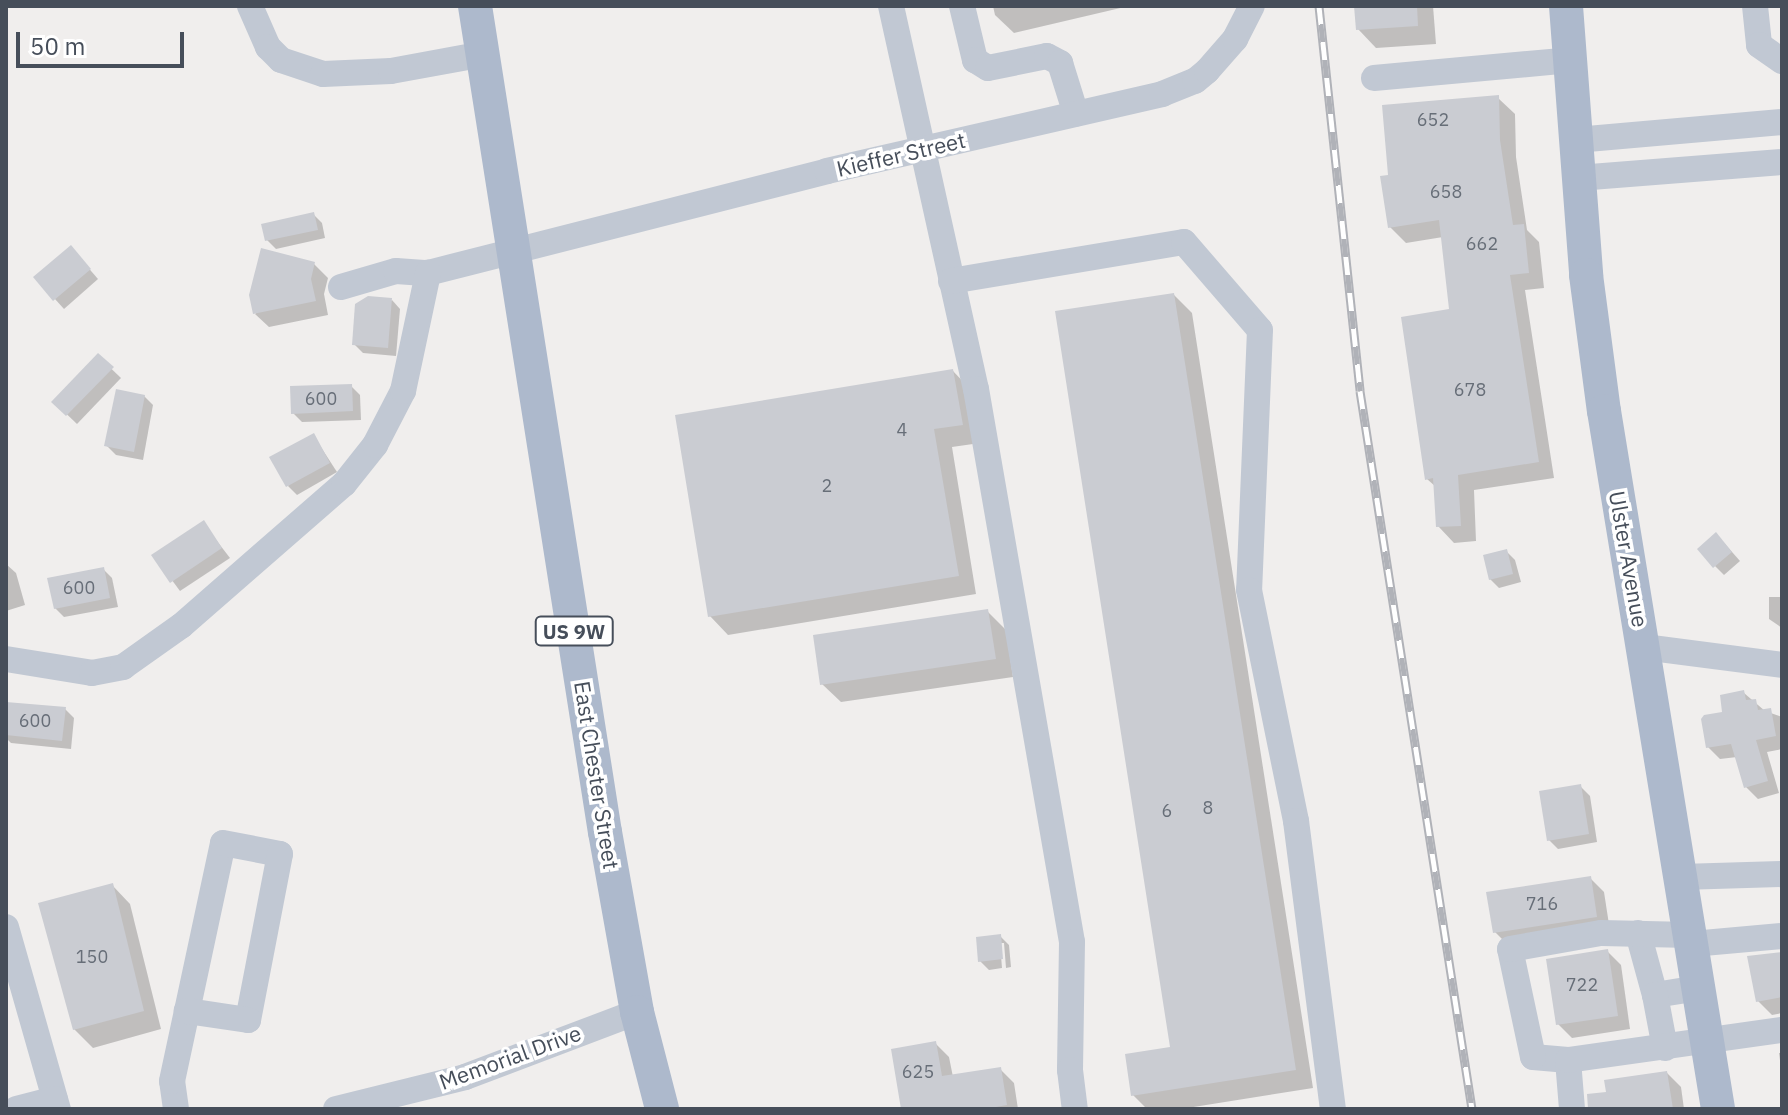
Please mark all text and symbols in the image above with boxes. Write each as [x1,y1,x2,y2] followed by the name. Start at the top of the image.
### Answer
[20,16,188,66] scale bar
[30,30,85,62] text: 50 m
[1417,109,1449,131] house number: 652
[834,126,968,182] street label: Kieffer Street
[1430,181,1462,203] house number: 658
[1466,233,1498,255] house number: 662
[1454,379,1486,401] house number: 678
[305,388,337,410] house number: 600
[897,419,907,441] house number: 4
[822,475,832,497] house number: 2
[1604,489,1654,629] street label: Ulster Avenue
[63,577,95,599] house number: 600
[534,615,614,647] road number: US 9W
[569,679,625,871] street label: East Chester Street
[19,710,51,732] house number: 600
[1203,797,1213,819] house number: 8
[1162,800,1172,822] house number: 6
[1526,893,1558,915] house number: 716
[76,946,108,968] house number: 150
[1566,974,1598,996] house number: 722
[435,1019,585,1095] street label: Memorial Drive
[902,1061,934,1083] house number: 625

